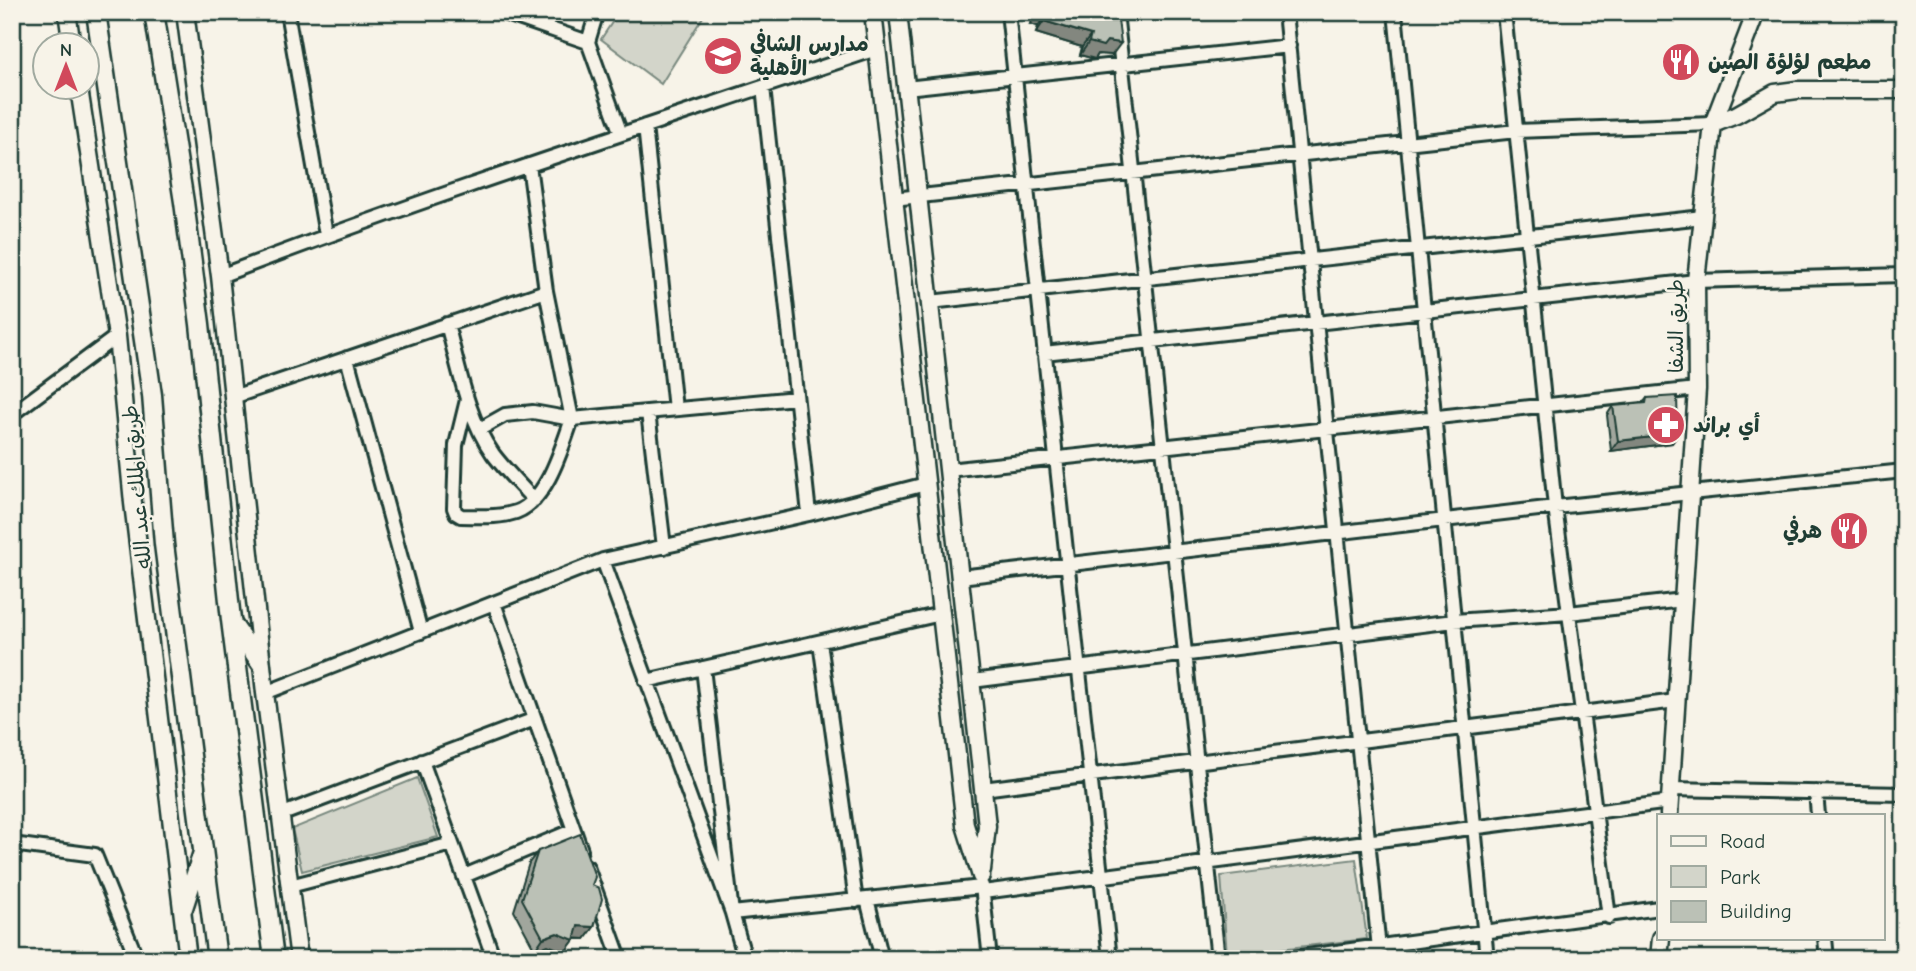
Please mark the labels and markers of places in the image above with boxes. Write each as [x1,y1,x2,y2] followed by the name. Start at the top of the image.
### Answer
[750,28,869,81] place label: مدارس الشافي الأهلية
[702,35,744,77] school or university icon: مدارس الشافي الأهلية
[1660,41,1702,83] restaurant icon: مطعم لؤلؤة الصين
[1708,50,1871,78] place label: مطعم لؤلؤة الصين
[1645,404,1687,446] pharmacy icon: أي براند
[1693,412,1760,441] place label: أي براند
[1828,510,1870,552] restaurant icon: هرفي
[1783,515,1822,546] place label: هرفي

